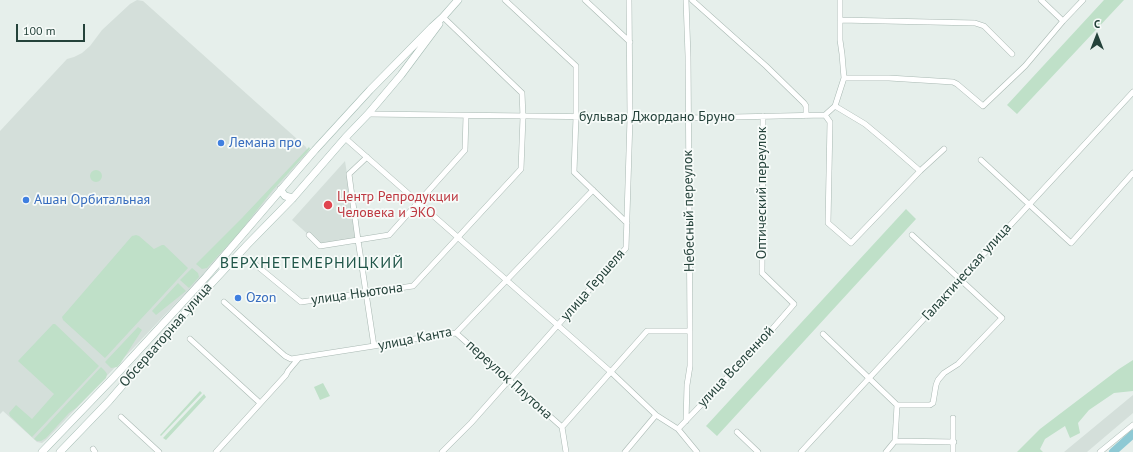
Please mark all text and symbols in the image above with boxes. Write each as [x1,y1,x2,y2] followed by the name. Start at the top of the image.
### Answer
[18,16,87,42] scale bar
[1077,16,1117,56] north arrow
[1094,17,1100,31] text: С
[23,23,56,38] text: 100 m
[579,109,735,125] street label: бульвар Джордано Бруно
[754,127,770,259] street label: Оптический переулок
[229,135,302,151] place label: Лемана про
[216,138,226,148] marker: Лемана про
[680,150,698,272] street label: Небесный переулок
[337,189,459,222] place label: Центр Репродукции Человека и ЭКО
[34,192,150,208] place label: Ашан Орбитальная
[21,195,31,205] marker: Ашан Орбитальная
[322,199,334,211] marker: Центр Репродукции Человека и ЭКО
[919,220,1015,324] street label: Галактическая улица
[557,246,629,324] street label: улица Гершеля
[220,253,404,273] district label: ВЕРХНЕТЕМЕРНИЦКИЙ
[116,279,216,391] street label: Обсерваторная улица
[310,279,404,309] street label: улица Ньютона
[246,290,276,306] place label: Ozon
[233,293,243,303] marker: Ozon
[694,323,778,411] street label: улица Вселенной
[377,324,453,354] street label: улица Канта
[462,337,556,423] street label: переулок Плутона

